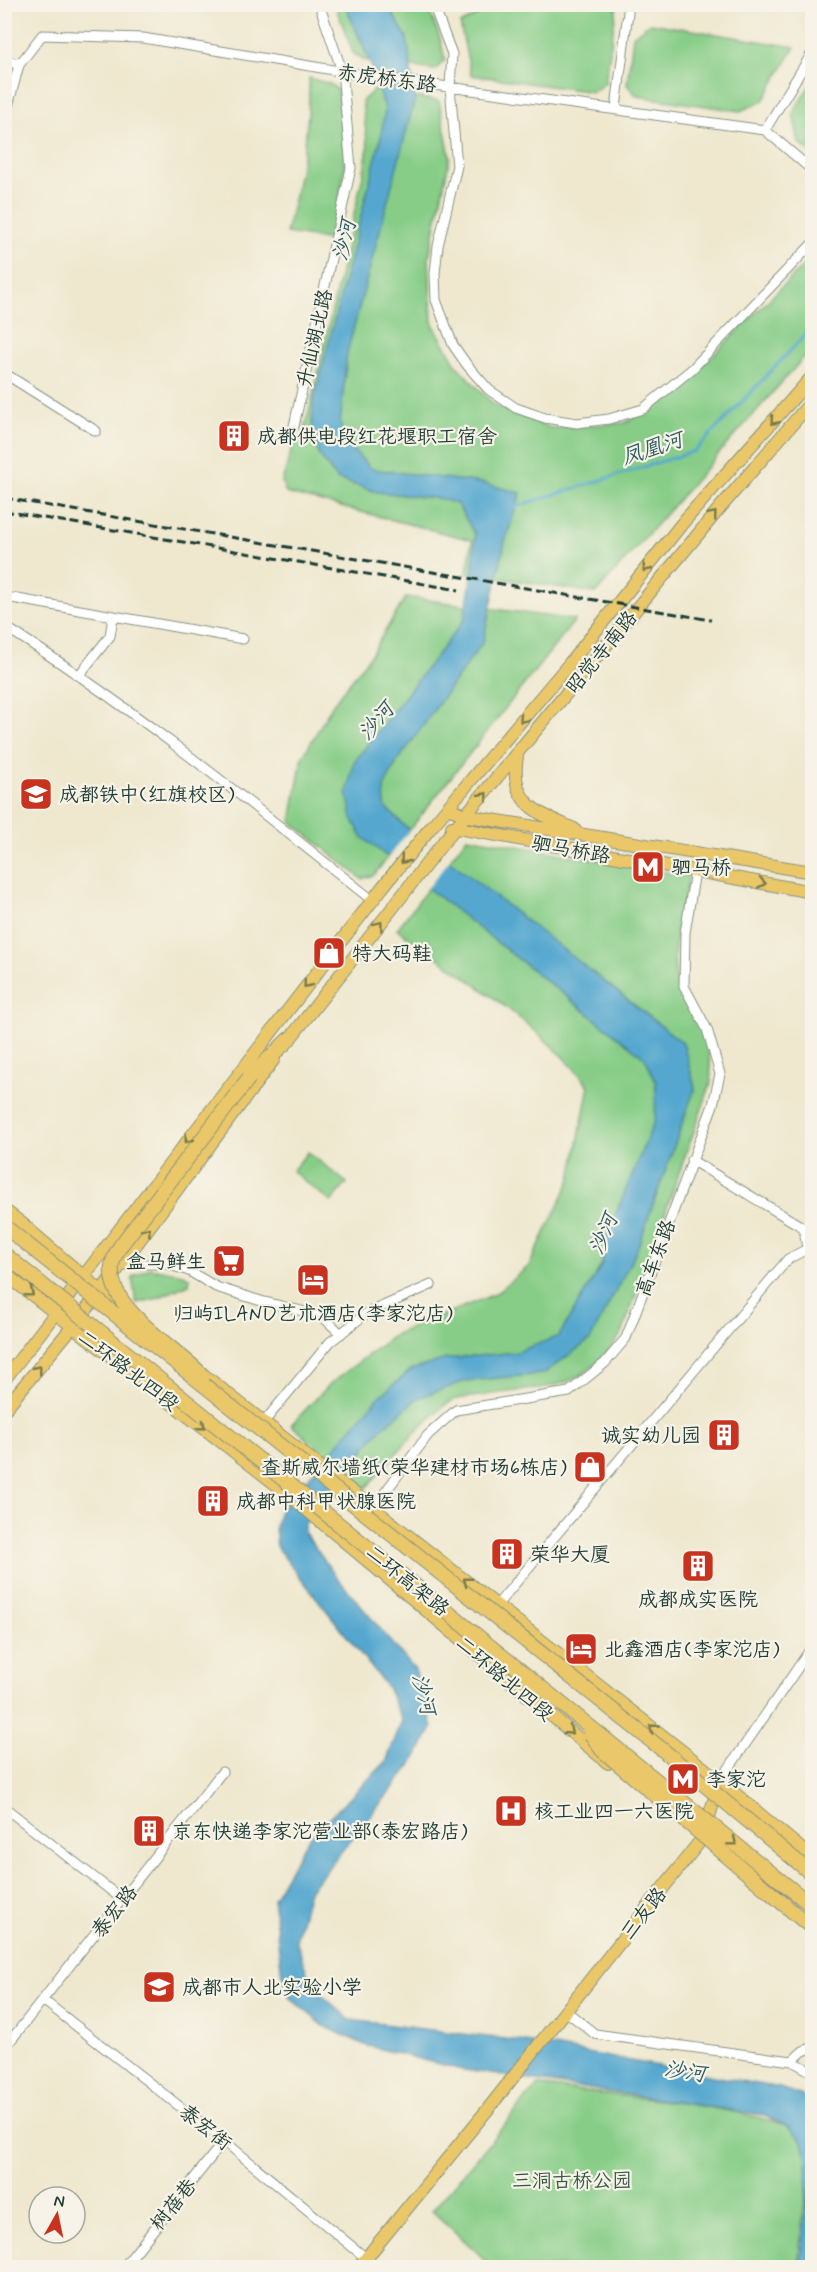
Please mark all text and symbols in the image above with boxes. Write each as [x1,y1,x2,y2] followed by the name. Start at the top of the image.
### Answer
[335,59,439,100] street label: 赤虎桥东路
[327,214,364,264] water label: 沙河
[291,286,340,390] street label: 升仙湖北路
[770,414,781,425] one-way arrow
[216,418,252,454] building icon: 成都供电段红花堰职工宿舍
[257,424,497,451] place label: 成都供电段红花堰职工宿舍
[618,425,689,472] water label: 凤凰河
[706,511,717,522] one-way arrow
[642,562,653,573] one-way arrow
[560,605,645,700] street label: 昭觉寺南路
[352,694,403,747] water label: 沙河
[519,712,530,723] one-way arrow
[18,776,54,812] school or university icon: 成都铁中(红旗校区)
[59,782,235,809] place label: 成都铁中(红旗校区)
[476,792,487,803] one-way arrow
[529,830,613,871] street label: 驷马桥路
[630,849,666,885] metro station icon: 驷马桥
[401,853,412,864] one-way arrow
[671,855,731,882] place label: 驷马桥
[757,876,767,889] one-way arrow
[371,921,382,932] one-way arrow
[311,935,347,971] shop icon: 特大码鞋
[352,941,432,968] place label: 特大码鞋
[303,977,314,988] one-way arrow
[185,1132,196,1143] one-way arrow
[583,1207,626,1259] water label: 沙河
[630,1215,683,1301] street label: 高车东路
[140,1227,151,1238] one-way arrow
[211,1243,247,1279] supermarket icon: 盒马鲜生
[126,1249,206,1276] place label: 盒马鲜生
[295,1262,331,1298] hotel icon: 归屿ILAND艺术酒店(李家沱店)
[23,1286,34,1297] one-way arrow
[173,1301,453,1328] place label: 归屿ILAND艺术酒店(李家沱店)
[72,1324,184,1418] street label: 二环路北四段
[31,1365,42,1376] one-way arrow
[706,1417,742,1453] building icon: 诚实幼儿园
[195,1419,206,1430] one-way arrow
[601,1423,701,1450] place label: 诚实幼儿园
[572,1449,608,1485] shop icon: 查斯威尔墙纸(荣华建材市场6栋店)
[261,1455,567,1482] place label: 查斯威尔墙纸(荣华建材市场6栋店)
[195,1483,231,1519] building icon: 成都中科甲状腺医院
[236,1489,416,1516] place label: 成都中科甲状腺医院
[489,1536,525,1572] building icon: 荣华大厦
[360,1539,455,1624] street label: 二环高架路
[530,1542,610,1569] place label: 荣华大厦
[680,1548,716,1584] building icon: 成都成实医院
[463,1577,474,1588] one-way arrow
[638,1587,758,1614] place label: 成都成实医院
[449,1630,559,1728] street label: 二环路北四段
[563,1631,599,1667] hotel icon: 北鑫酒店(李家沱店)
[604,1637,780,1664] place label: 北鑫酒店(李家沱店)
[404,1670,442,1721] water label: 沙河
[562,1724,573,1735] one-way arrow
[649,1725,660,1736] one-way arrow
[665,1761,701,1797] metro station icon: 李家沱
[706,1767,766,1794] place label: 李家沱
[493,1793,529,1829] hospital icon: 核工业四一六医院
[534,1799,694,1826] place label: 核工业四一六医院
[131,1813,167,1849] building icon: 京东快递李家沱营业部(泰宏路店)
[172,1819,468,1846] place label: 京东快递李家沱营业部(泰宏路店)
[726,1835,737,1846] one-way arrow
[86,1879,145,1944] street label: 泰宏路
[615,1881,674,1946] street label: 三友路
[141,1969,177,2005] school or university icon: 成都市人北实验小学
[182,1975,362,2002] place label: 成都市人北实验小学
[662,2055,711,2089] water label: 沙河
[173,2099,237,2157] street label: 泰宏街
[512,2168,632,2195] park label: 三洞古桥公园
[145,2172,204,2237] street label: 树蓓巷
[27,2185,87,2245] north arrow
[52,2190,66,2213] text: N

